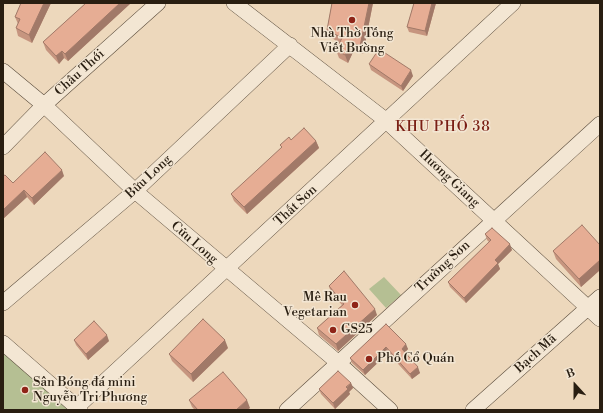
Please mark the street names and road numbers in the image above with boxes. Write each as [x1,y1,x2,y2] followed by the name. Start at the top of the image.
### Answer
[52,47,108,99] street label: Châu Thới
[415,147,483,211] street label: Hương Giang
[123,152,175,202] street label: Bửu Long
[271,182,321,230] street label: Thất Sơn
[167,218,221,268] street label: Cửu Long
[412,238,474,296] street label: Trường Sơn
[512,331,560,377] street label: Bạch Mã

